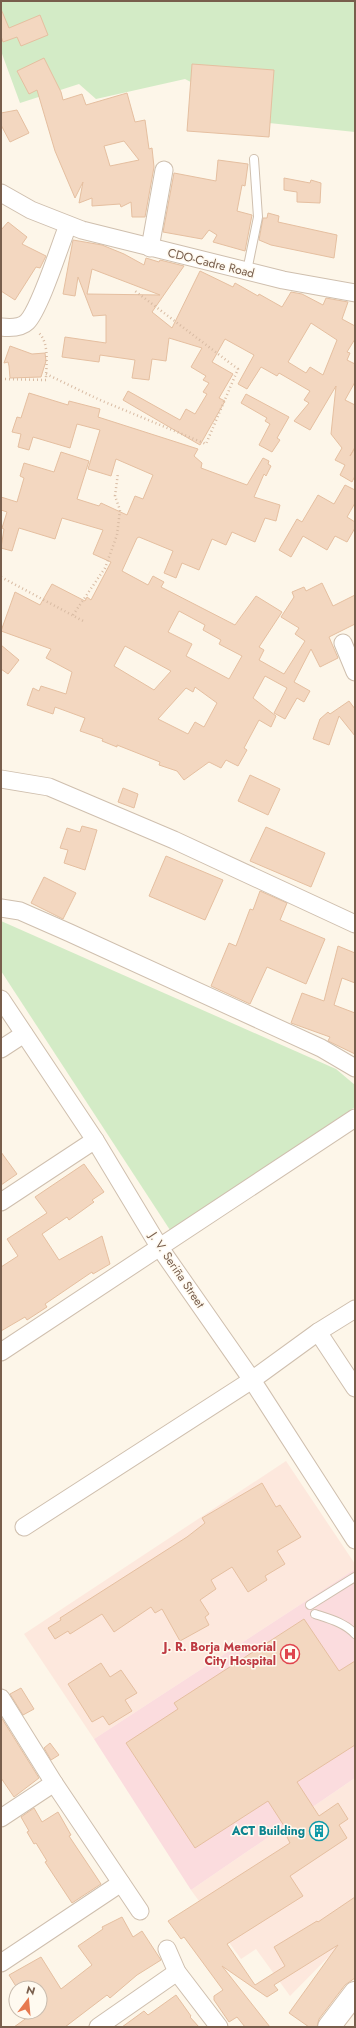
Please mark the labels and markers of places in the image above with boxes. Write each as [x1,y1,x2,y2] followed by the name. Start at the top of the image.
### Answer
[162,1638,276,1670] place label: J. R. Borja Memorial City Hospital
[279,1643,301,1665] hospital icon: J. R. Borja Memorial City Hospital
[308,1820,330,1842] building icon: ACT Building
[231,1822,305,1840] place label: ACT Building

